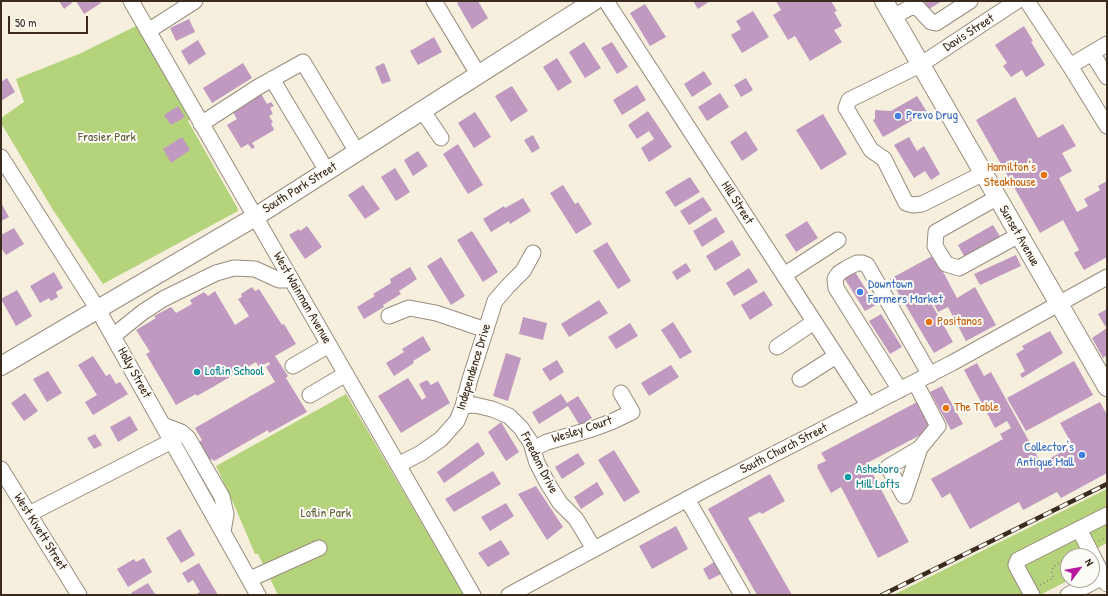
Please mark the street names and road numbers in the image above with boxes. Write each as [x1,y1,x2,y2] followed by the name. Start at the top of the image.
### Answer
[941,11,997,55] street label: Davis Street
[260,159,340,217] street label: South Park Street
[717,179,757,227] street label: Hill Street
[995,203,1043,269] street label: Sunset Avenue
[269,249,335,347] street label: West Wainman Avenue
[453,322,495,412] street label: Independence Drive
[114,345,154,401] street label: Holly Street
[550,413,614,447] street label: Wesley Court
[738,420,830,478] street label: South Church Street
[517,430,561,496] street label: Freedom Drive
[10,491,70,573] street label: West Kivett Street

